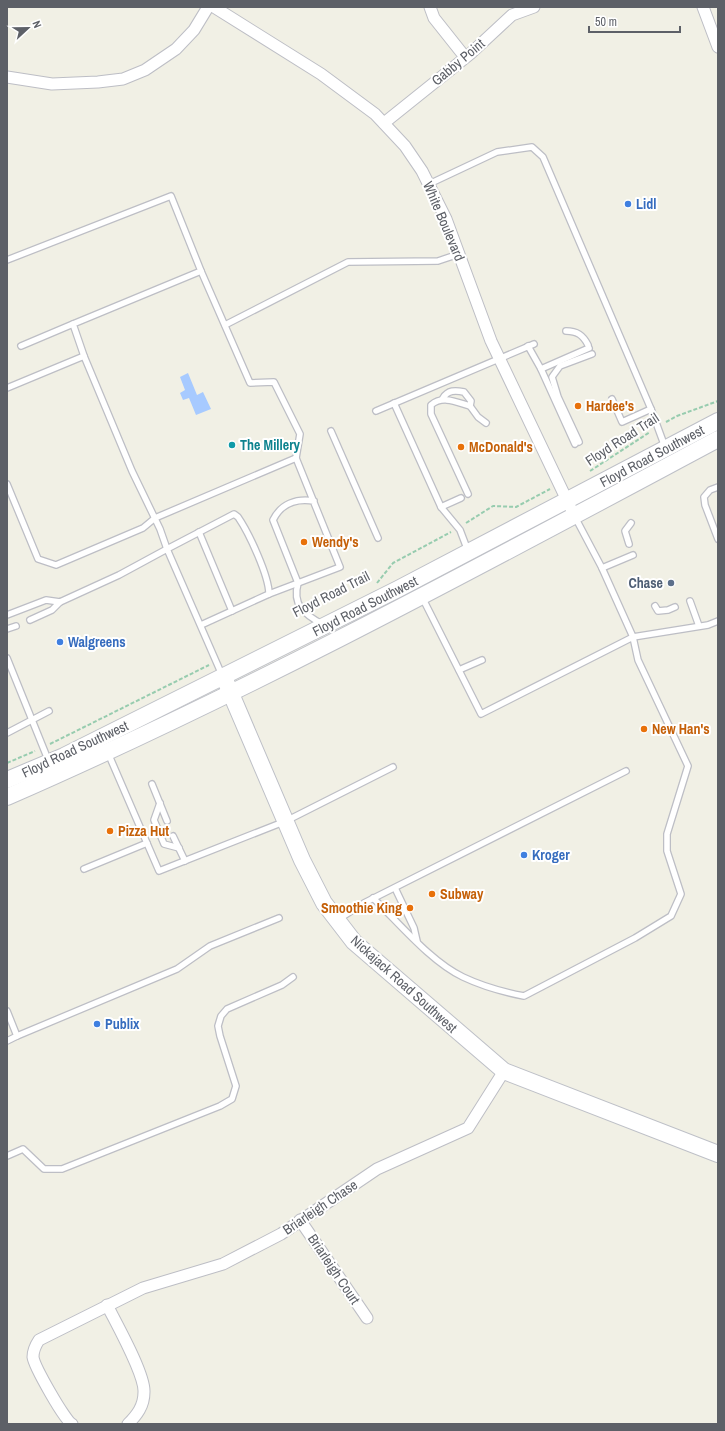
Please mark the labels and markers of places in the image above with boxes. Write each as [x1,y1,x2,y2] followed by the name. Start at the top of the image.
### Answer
[636,195,656,213] place label: Lidl
[623,199,633,209] marker: Lidl
[586,397,634,415] place label: Hardee's
[573,401,583,411] marker: Hardee's
[240,436,301,454] place label: The Millery
[469,438,533,456] place label: McDonald's
[227,440,237,450] marker: The Millery
[456,442,466,452] marker: McDonald's
[312,533,359,551] place label: Wendy's
[299,537,309,547] marker: Wendy's
[629,574,663,592] place label: Chase
[666,578,676,588] marker: Chase
[68,633,126,651] place label: Walgreens
[55,637,65,647] marker: Walgreens
[652,720,710,738] place label: New Han's
[639,724,649,734] marker: New Han's
[118,822,169,840] place label: Pizza Hut
[105,826,115,836] marker: Pizza Hut
[532,846,570,864] place label: Kroger
[519,850,529,860] marker: Kroger
[440,885,484,903] place label: Subway
[427,889,437,899] marker: Subway
[321,899,402,917] place label: Smoothie King
[405,903,415,913] marker: Smoothie King
[105,1015,140,1033] place label: Publix
[92,1019,102,1029] marker: Publix

